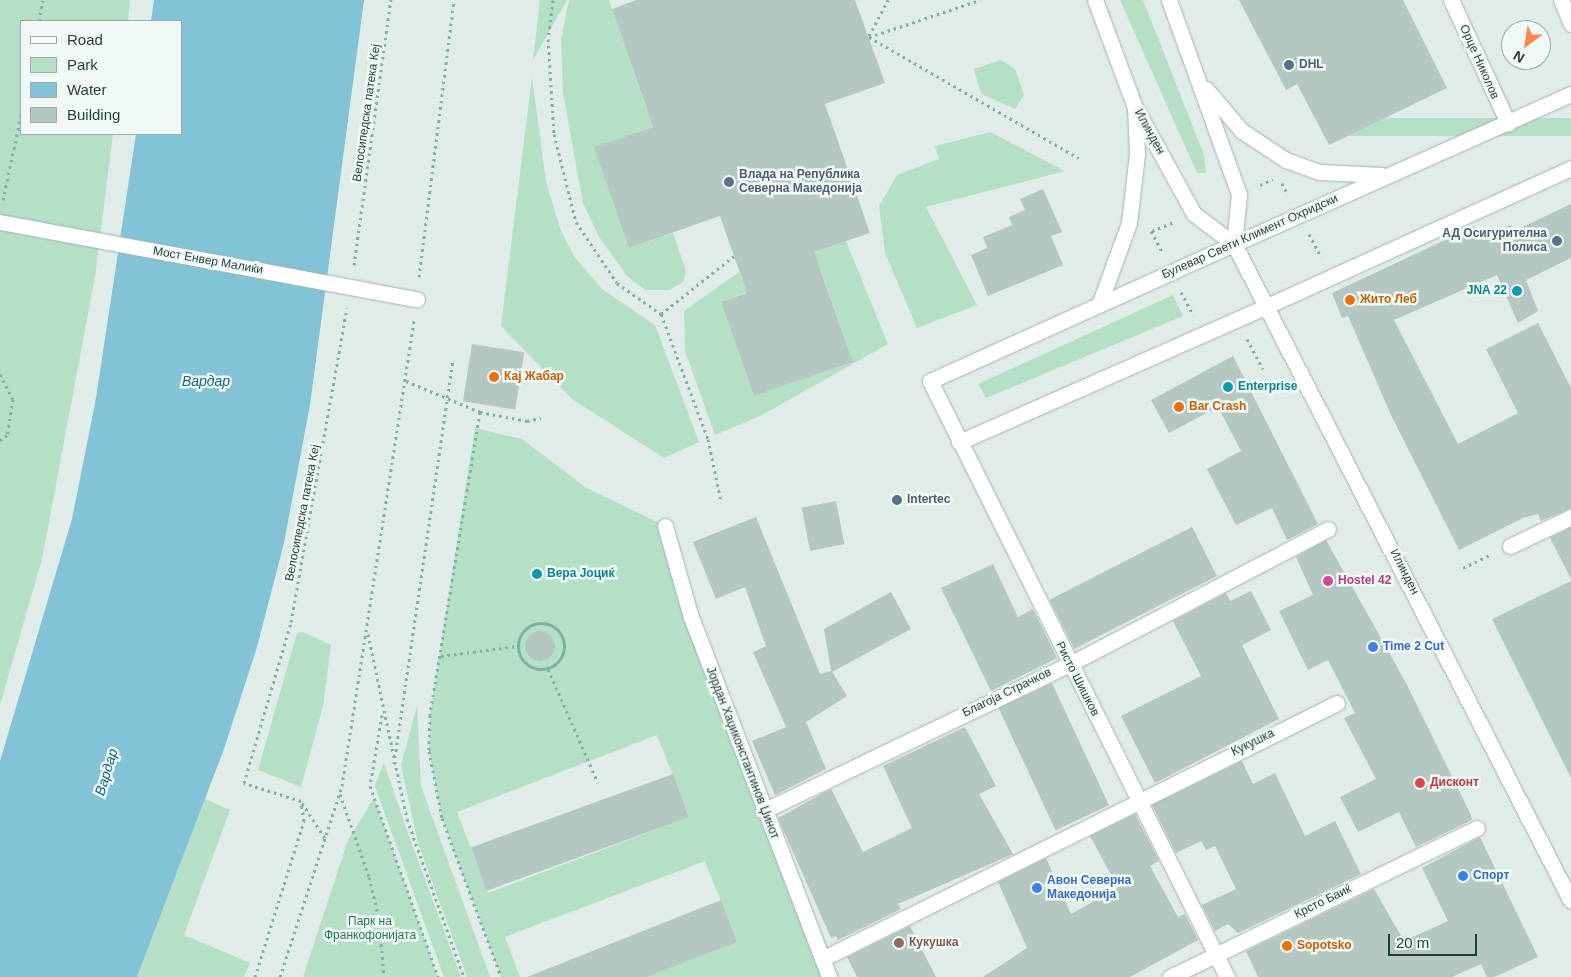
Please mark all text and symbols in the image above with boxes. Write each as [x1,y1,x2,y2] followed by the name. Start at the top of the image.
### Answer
[20,20,182,135] legend
[1501,20,1551,70] north arrow
[1456,22,1502,102] street label: Орце Николов
[67,31,103,48] text: Road
[350,43,384,183] street label: Велосипедска патека Кеј
[1510,48,1527,66] text: N
[67,56,98,73] text: Park
[1299,58,1324,72] place label: DHL
[1283,59,1295,71] marker: DHL
[67,81,106,98] text: Water
[67,106,120,123] text: Building
[1131,107,1167,157] street label: Илинден
[739,168,862,196] place label: Влада на Република Северна Македонија
[723,176,735,188] marker: Влада на Република Северна Македонија
[1160,192,1340,282] street label: Булевар Свети Климент Охридски
[1442,227,1547,255] place label: АД Осигурителна Полиса
[1551,235,1563,247] marker: АД Осигурителна Полиса
[152,244,264,278] street label: Мост Енвер Малиќи
[1466,284,1507,298] place label: JNA 22
[1511,285,1523,297] marker: JNA 22
[1360,293,1417,307] place label: Жито Леб
[1344,294,1356,306] marker: Жито Леб
[504,370,564,384] place label: Кај Жабар
[488,371,500,383] marker: Кај Жабар
[182,373,230,389] water label: Вардар
[1238,380,1297,394] place label: Enterprise
[1222,381,1234,393] marker: Enterprise
[1189,400,1246,414] place label: Bar Crash
[1173,401,1185,413] marker: Bar Crash
[283,443,323,583] street label: Велосипедска патека Кеј
[907,493,950,507] place label: Intertec
[891,494,903,506] marker: Intertec
[1386,547,1422,597] street label: Илинден
[547,567,614,581] place label: Вера Јоциќ
[531,568,543,580] marker: Вера Јоциќ
[1338,574,1391,588] place label: Hostel 42
[1322,575,1334,587] marker: Hostel 42
[1052,639,1102,719] street label: Ристо Шишков
[1383,640,1444,654] place label: Time 2 Cut
[1367,641,1379,653] marker: Time 2 Cut
[702,665,782,841] street label: Јордан Хаџиконстантинов Џинот
[960,665,1054,721] street label: Благоја Страчков
[1229,726,1277,760] street label: Кукушка
[91,746,121,798] water label: Вардар
[1430,776,1479,790] place label: Дисконт
[1414,777,1426,789] marker: Дисконт
[1473,869,1509,883] place label: Спорт
[1457,870,1469,882] marker: Спорт
[1047,874,1131,902] place label: Авон Северна Македонија
[1031,882,1043,894] marker: Авон Северна Македонија
[1292,882,1354,922] street label: Крсто Баиќ
[324,915,416,943] park label: Парк на Франкофонијата
[1391,924,1480,956] scale bar
[1396,934,1429,951] text: 20 m
[909,936,958,950] place label: Кукушка
[893,937,905,949] marker: Кукушка
[1297,939,1352,953] place label: Sopotsko
[1281,940,1293,952] marker: Sopotsko

